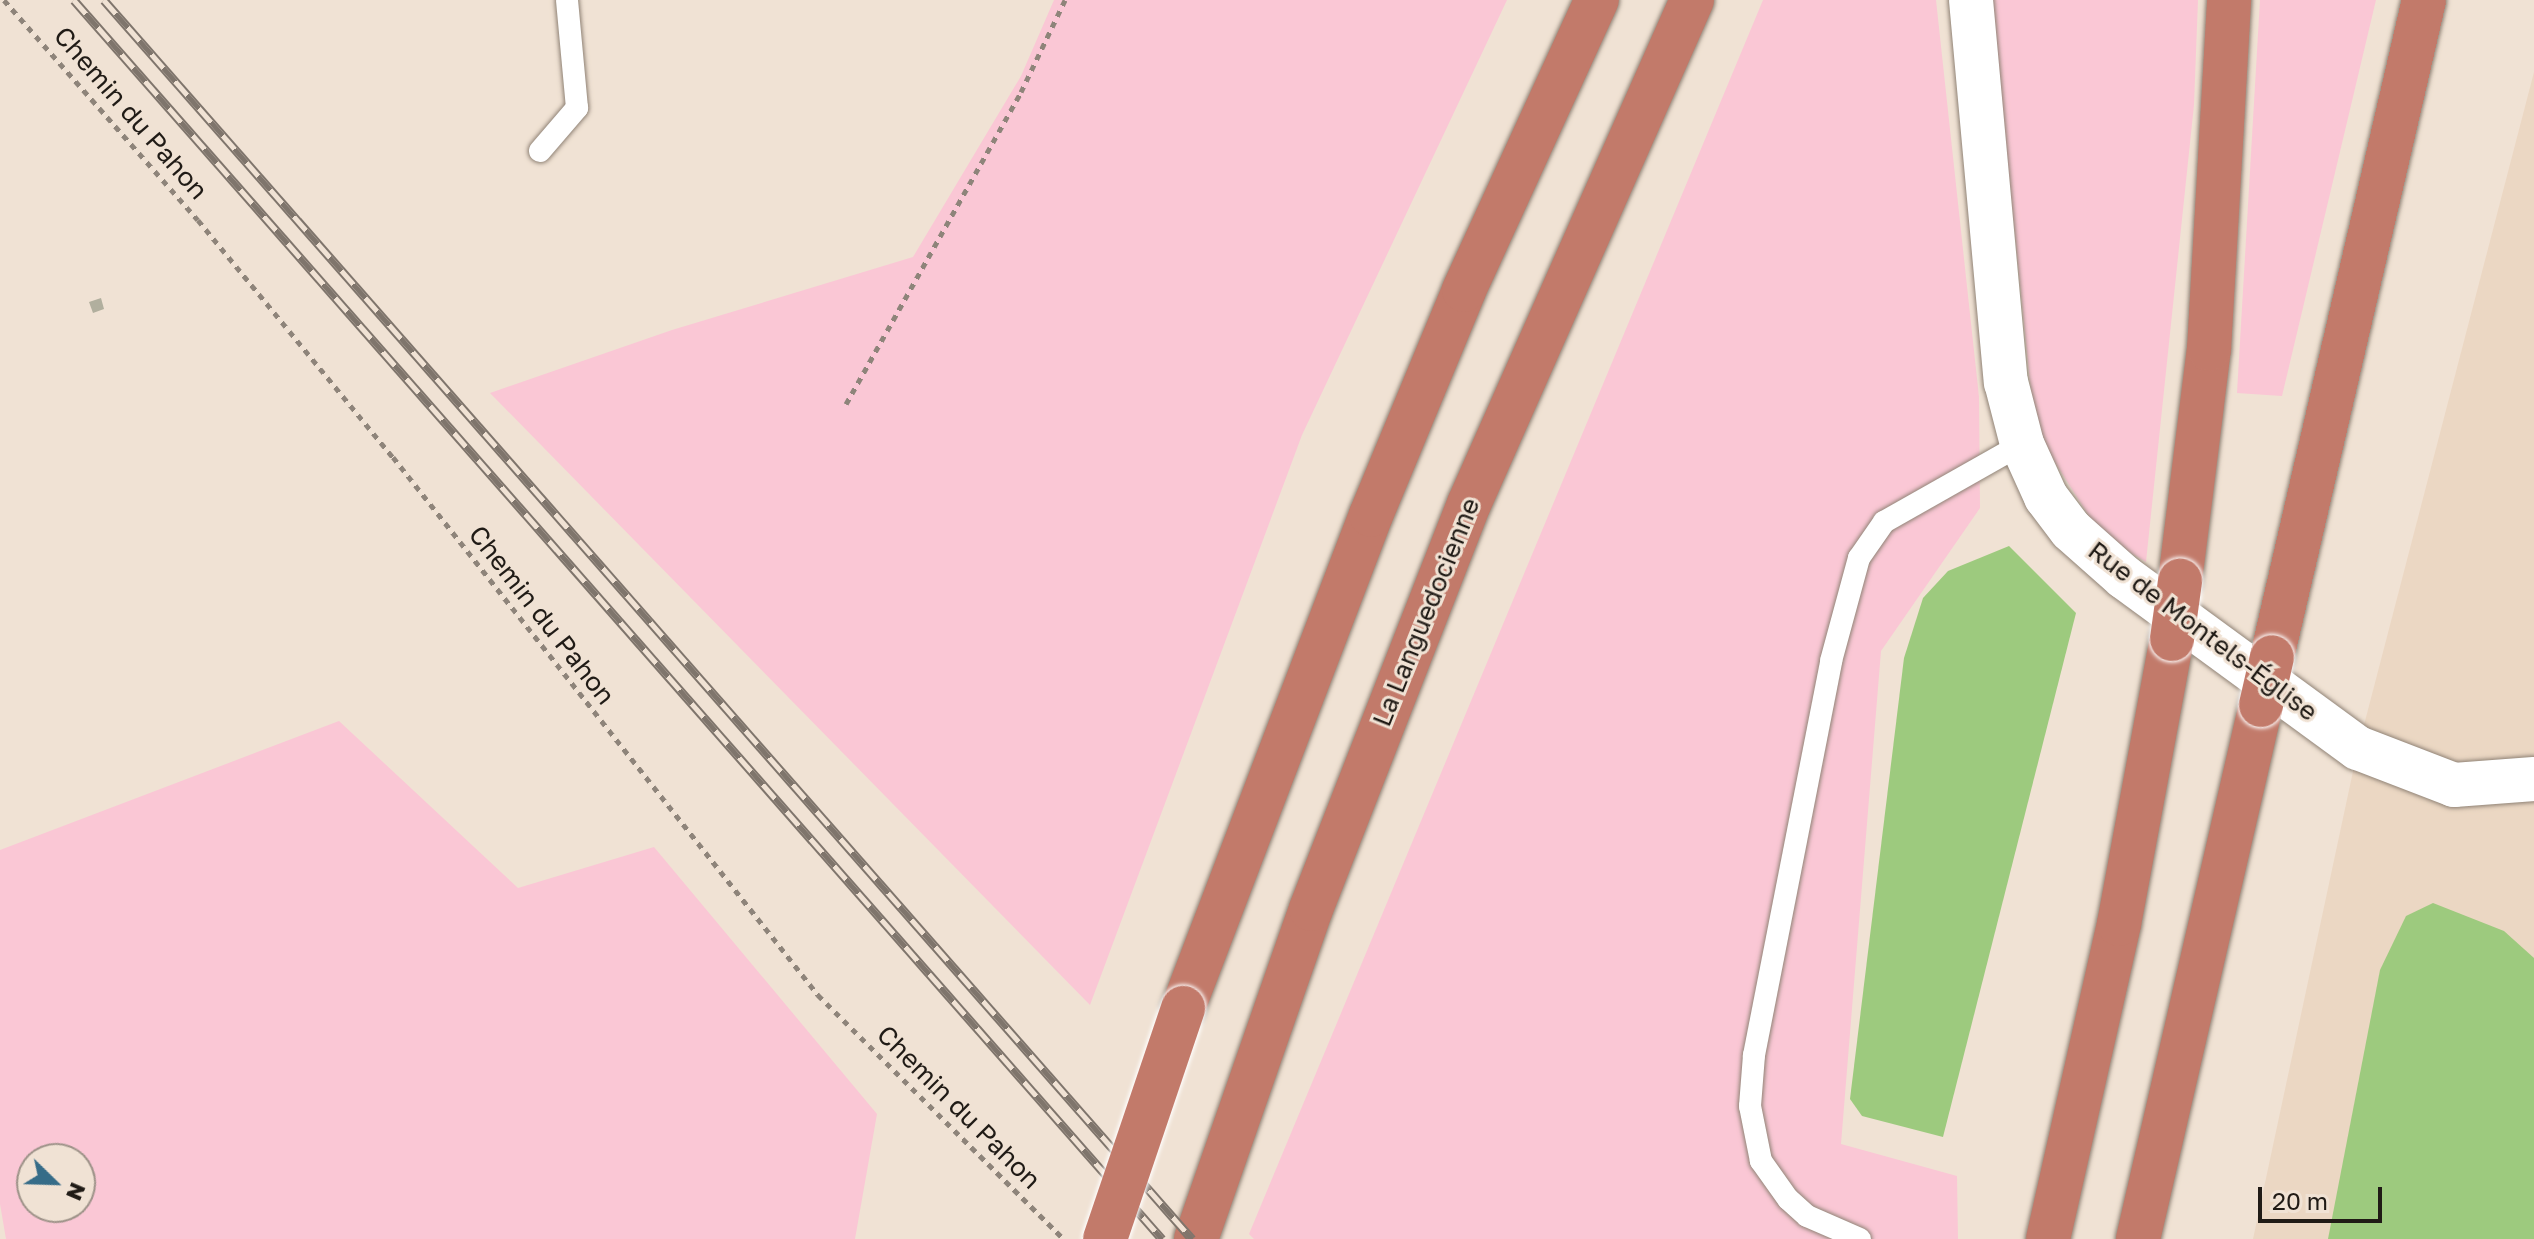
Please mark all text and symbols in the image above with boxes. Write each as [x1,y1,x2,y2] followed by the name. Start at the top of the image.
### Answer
[48,20,214,206] street label: Chemin du Pahon
[1366,493,1486,731] street label: La Languedocienne
[462,519,622,711] street label: Chemin du Pahon
[2082,535,2324,727] street label: Rue de Montels-Église
[871,1019,1047,1195] street label: Chemin du Pahon
[16,1143,96,1223] north arrow
[2262,1171,2386,1221] scale bar
[61,1179,92,1205] text: N
[2272,1186,2328,1215] text: 20 m

